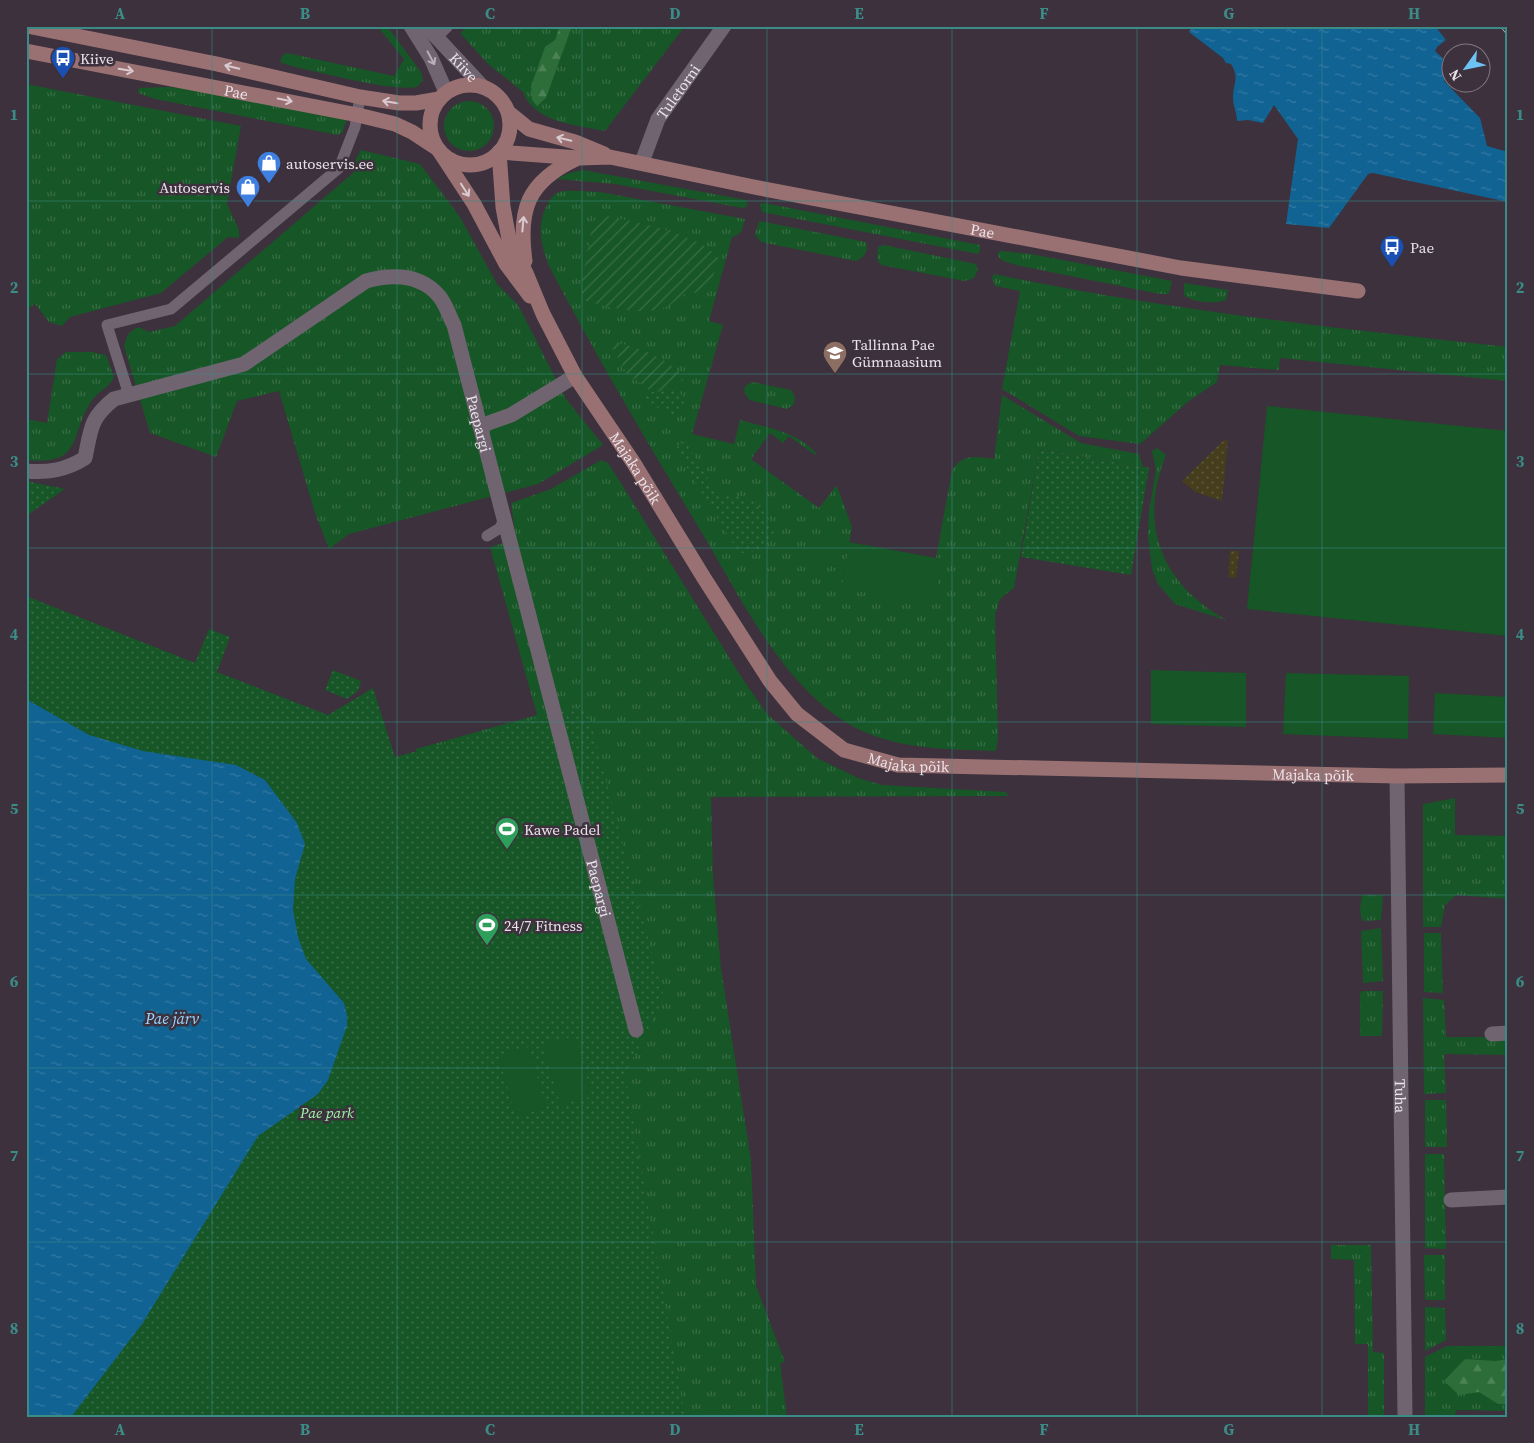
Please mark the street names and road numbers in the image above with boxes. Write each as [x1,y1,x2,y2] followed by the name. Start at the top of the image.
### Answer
[445,47,484,87] street label: Kiive
[651,60,704,123] street label: Tuletorni
[222,79,250,104] street label: Pae
[969,218,997,243] street label: Pae
[462,392,497,455] street label: Paepargi
[605,428,667,508] street label: Majaka põik
[866,747,950,777] street label: Majaka põik
[1272,763,1355,786] street label: Majaka põik
[582,857,617,919] street label: Paepargi
[1390,1079,1412,1114] street label: Tuha

